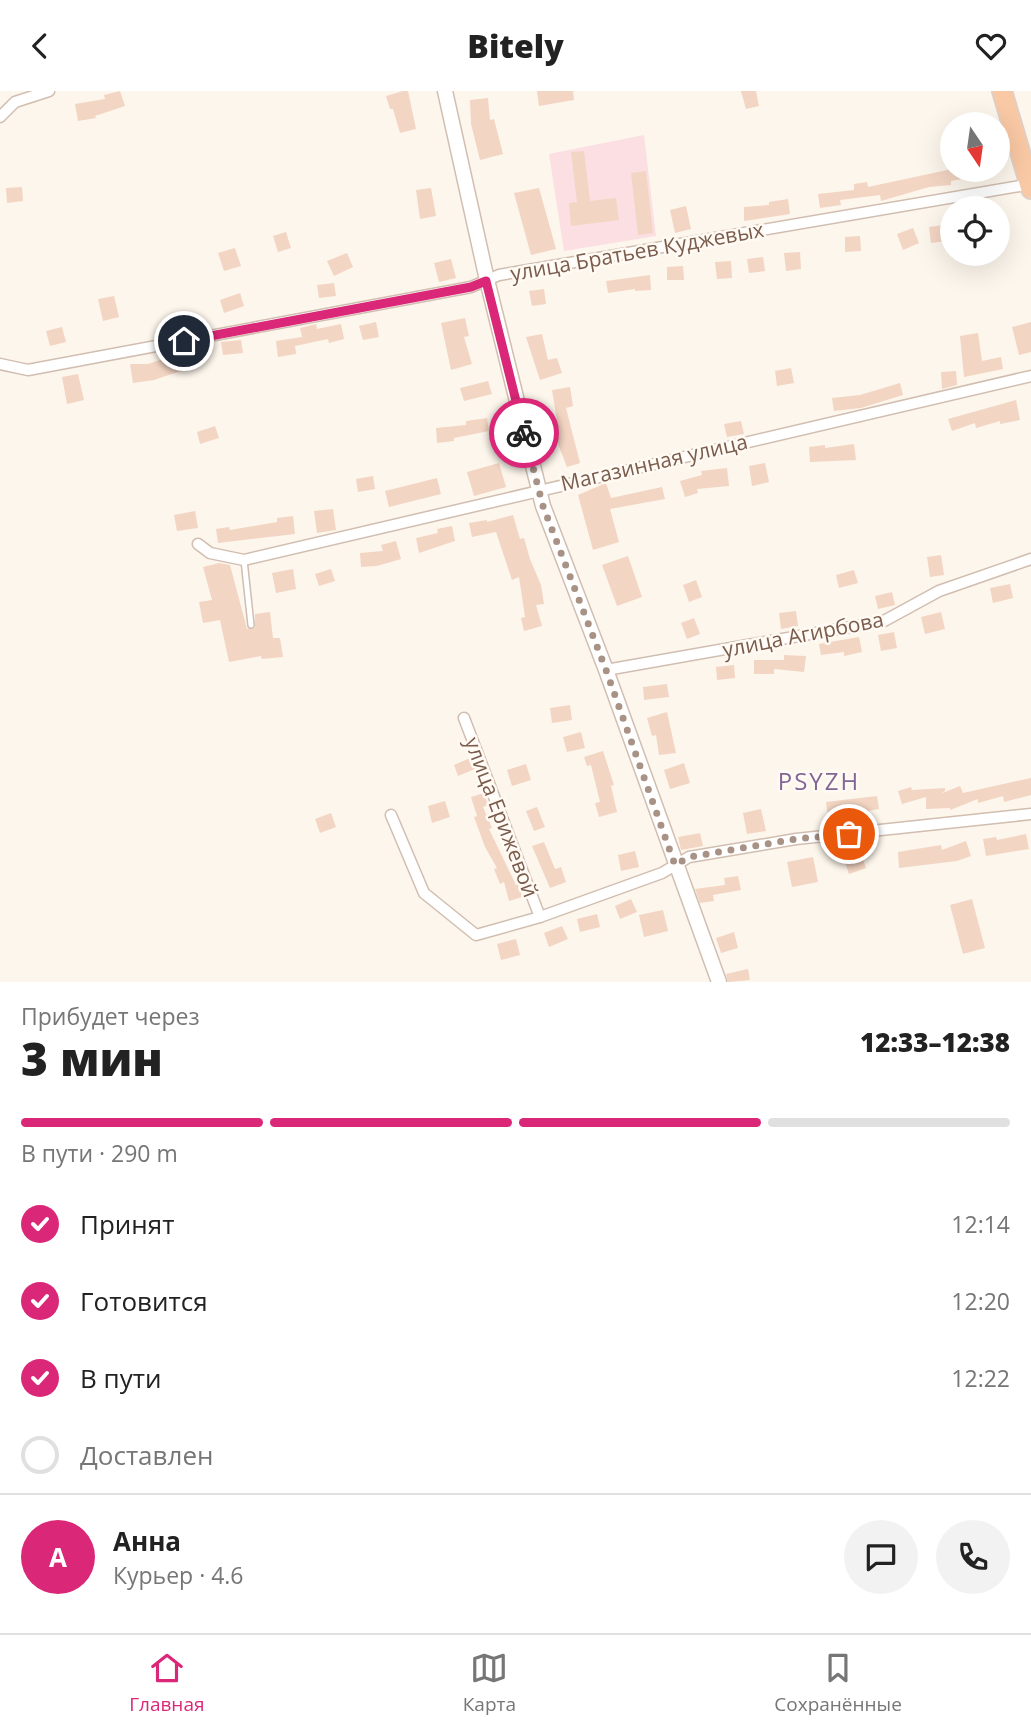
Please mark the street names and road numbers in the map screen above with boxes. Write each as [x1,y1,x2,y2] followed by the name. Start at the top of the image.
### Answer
[508,215,766,287] street label: улица Братьев Куджевых
[558,427,750,497] street label: Магазинная улица
[720,605,886,663] street label: улица Агирбова
[459,733,545,901] street label: улица Ерижевой

